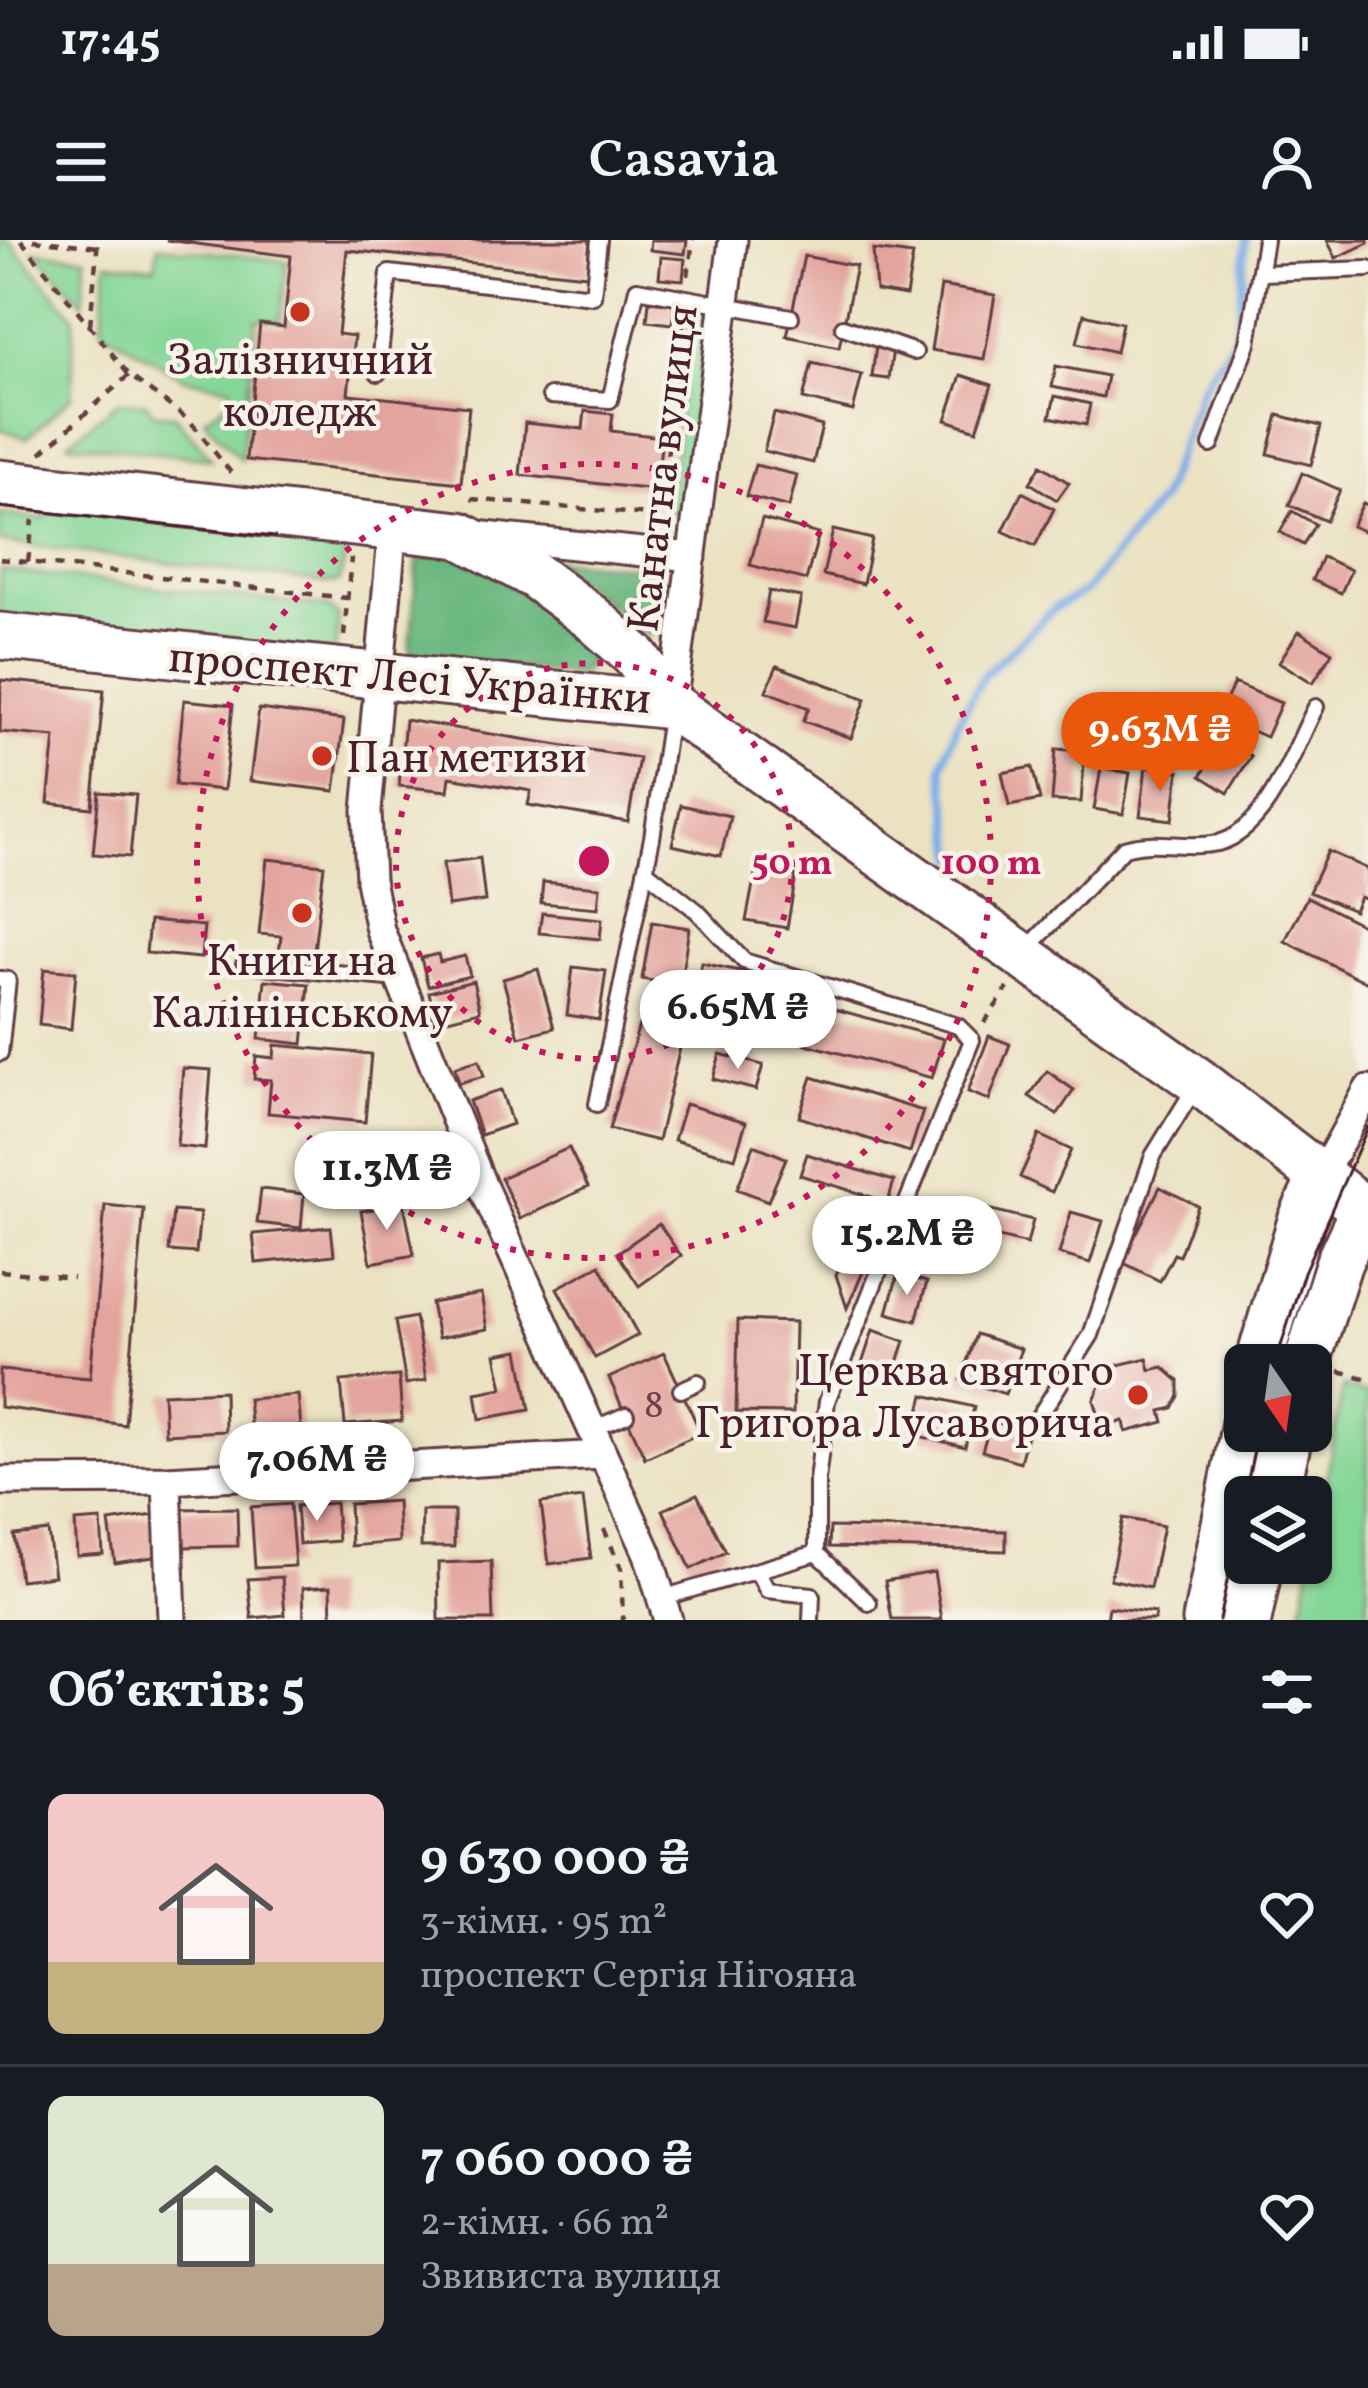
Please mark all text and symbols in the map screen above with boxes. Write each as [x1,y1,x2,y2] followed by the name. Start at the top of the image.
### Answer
[60,11,161,74] text: 17:45
[589,125,779,200] text: Casavia
[48,129,114,195] icon: menu
[1254,129,1320,195] icon: person
[287,299,313,325] marker: Залізничний коледж
[614,301,717,636] street label: Канатна вулиця
[167,331,433,446] place label: Залізничний коледж
[166,628,653,733] street label: проспект Лесі Українки
[1049,692,1271,794] pin: 9.63M ₴
[1088,704,1232,758] text: 9.63M ₴
[346,729,587,792] place label: Пан метизи
[309,743,335,769] marker: Пан метизи
[573,840,615,882] centre of rings
[751,840,833,890] text: 50 m
[940,840,1042,890] text: 100 m
[289,900,315,926] marker: Книги на Калінінському
[151,932,453,1047] place label: Книги на Калінінському
[627,970,849,1072] pin: 6.65M ₴
[667,982,809,1036] text: 6.65M ₴
[276,1131,498,1233] pin: 11.3M ₴
[321,1143,453,1197] text: 11.3M ₴
[796,1196,1018,1298] pin: 15.2M ₴
[839,1208,975,1262] text: 15.2M ₴
[695,1342,1114,1457] place label: Церква святого Григора Лусаворича
[1224,1344,1332,1452] north arrow
[1224,1344,1332,1584] map controls
[644,1380,664,1434] house number: 8
[1125,1382,1151,1408] marker: Церква святого Григора Лусаворича
[206,1422,428,1524] pin: 7.06M ₴
[246,1434,388,1488] text: 7.06M ₴
[1224,1476,1332,1584] button: layers
[48,1657,305,1728] text: Об’єктів: 5
[1254,1659,1320,1725] icon: filters
[420,1825,690,1896] text: 9 630 000 ₴
[144,1842,288,1986] icon: home
[1254,1881,1320,1947] icon: heart
[420,1896,667,1950] text: 3-кімн. · 95 m²
[420,1950,857,2004] text: проспект Сергія Нігояна
[420,2126,693,2197] text: 7 060 000 ₴
[144,2144,288,2288] icon: home
[1254,2183,1320,2249] icon: heart
[420,2197,669,2251] text: 2-кімн. · 66 m²
[420,2251,721,2305] text: Звивиста вулиця

